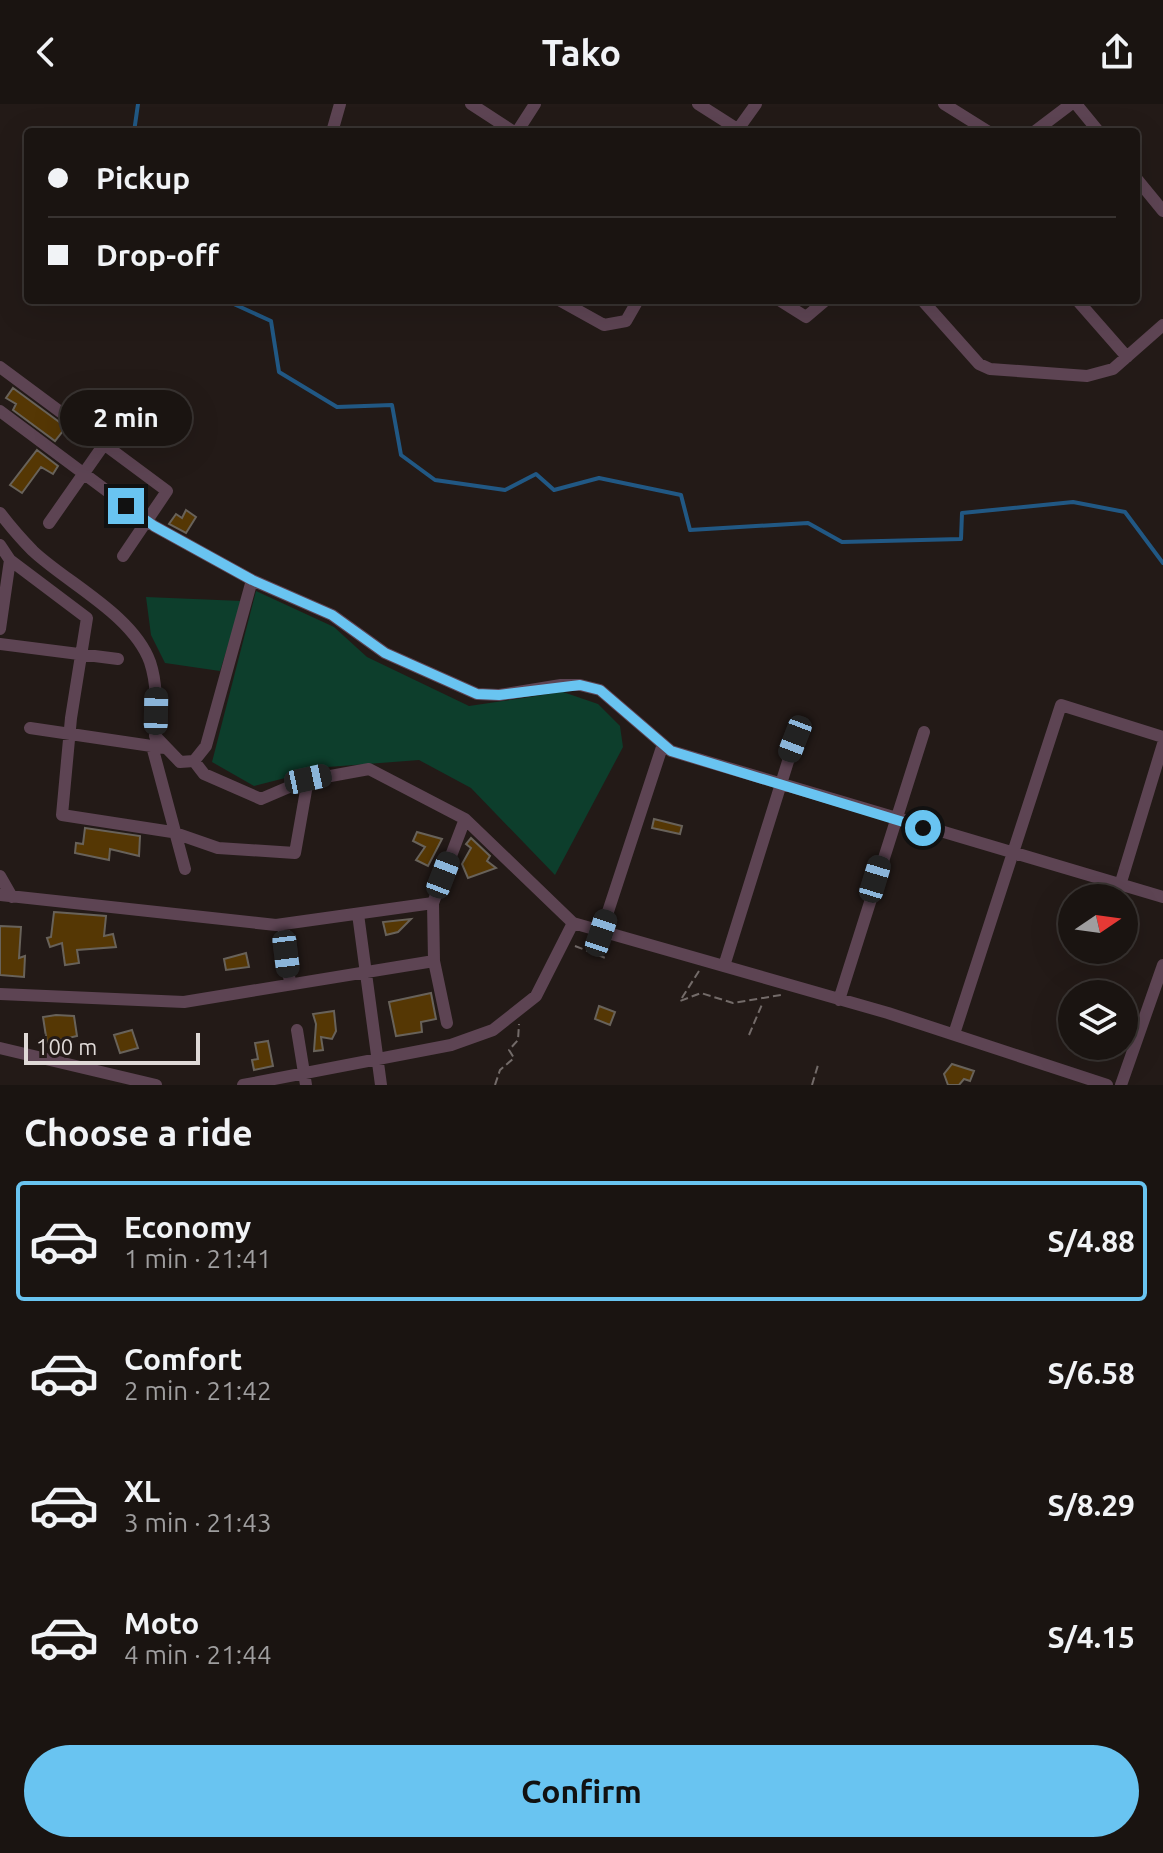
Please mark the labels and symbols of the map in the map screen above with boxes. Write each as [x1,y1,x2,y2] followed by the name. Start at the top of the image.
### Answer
[60,390,192,446] callout: 2 min
[108,488,144,524] route end
[144,687,168,735] car
[775,712,815,766] car
[282,762,334,796] car
[905,810,941,846] route start
[423,848,463,902] car
[857,853,893,905] car
[1058,884,1138,964] north arrow
[582,906,620,960] car
[271,929,301,979] car
[24,1029,200,1065] scale bar

